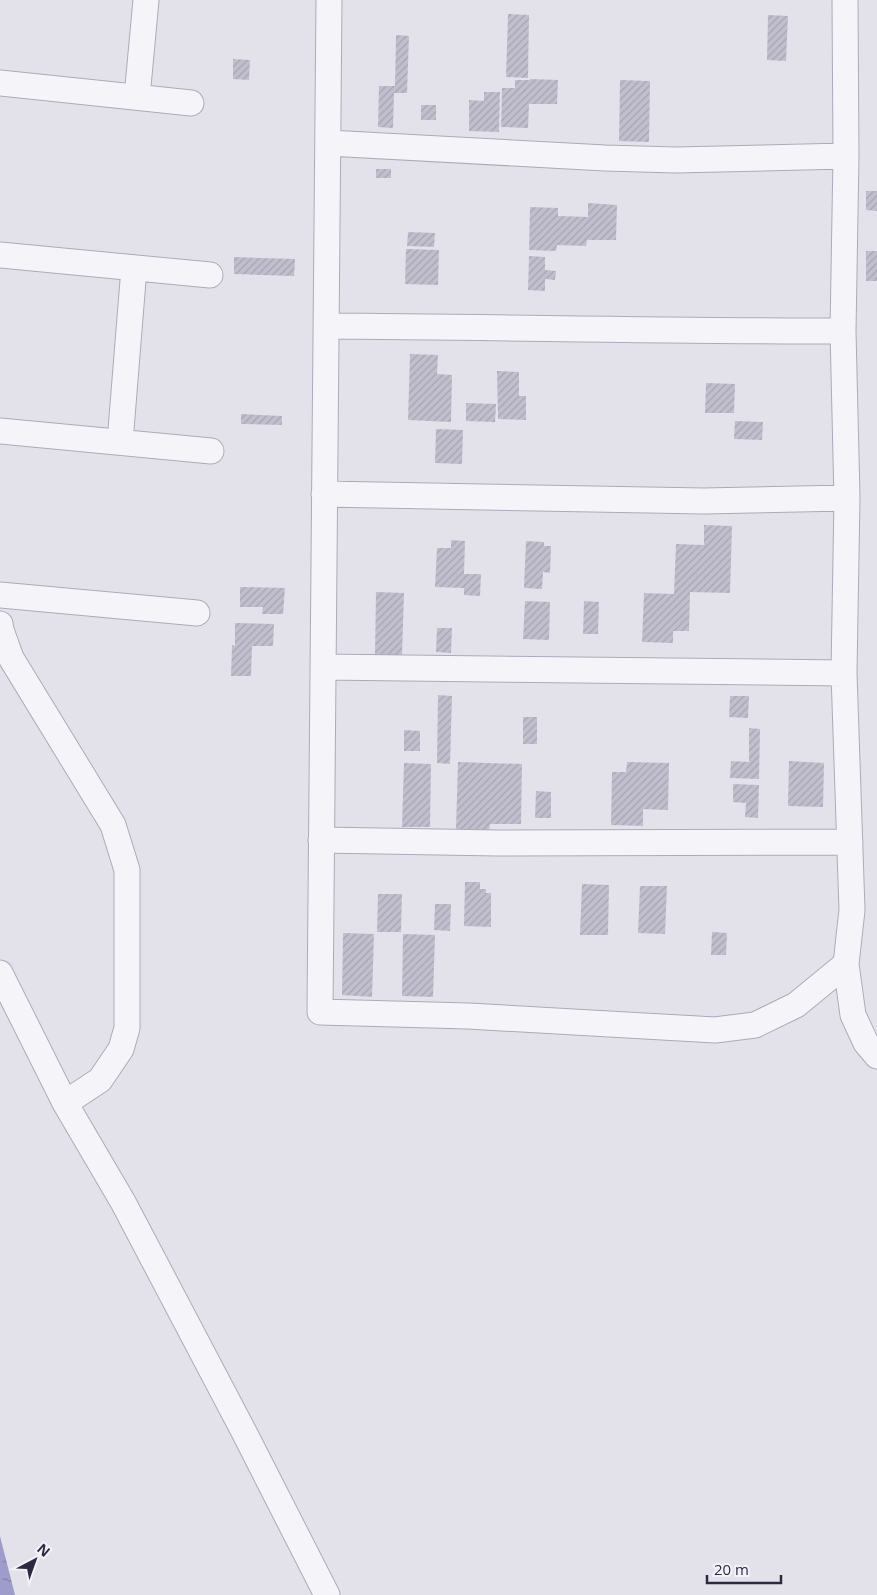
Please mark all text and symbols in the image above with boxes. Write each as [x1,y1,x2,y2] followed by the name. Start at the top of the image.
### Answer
[10,1535,60,1585] north arrow
[33,1539,54,1561] text: N
[707,1552,781,1584] scale bar
[714,1559,749,1579] text: 20 m

